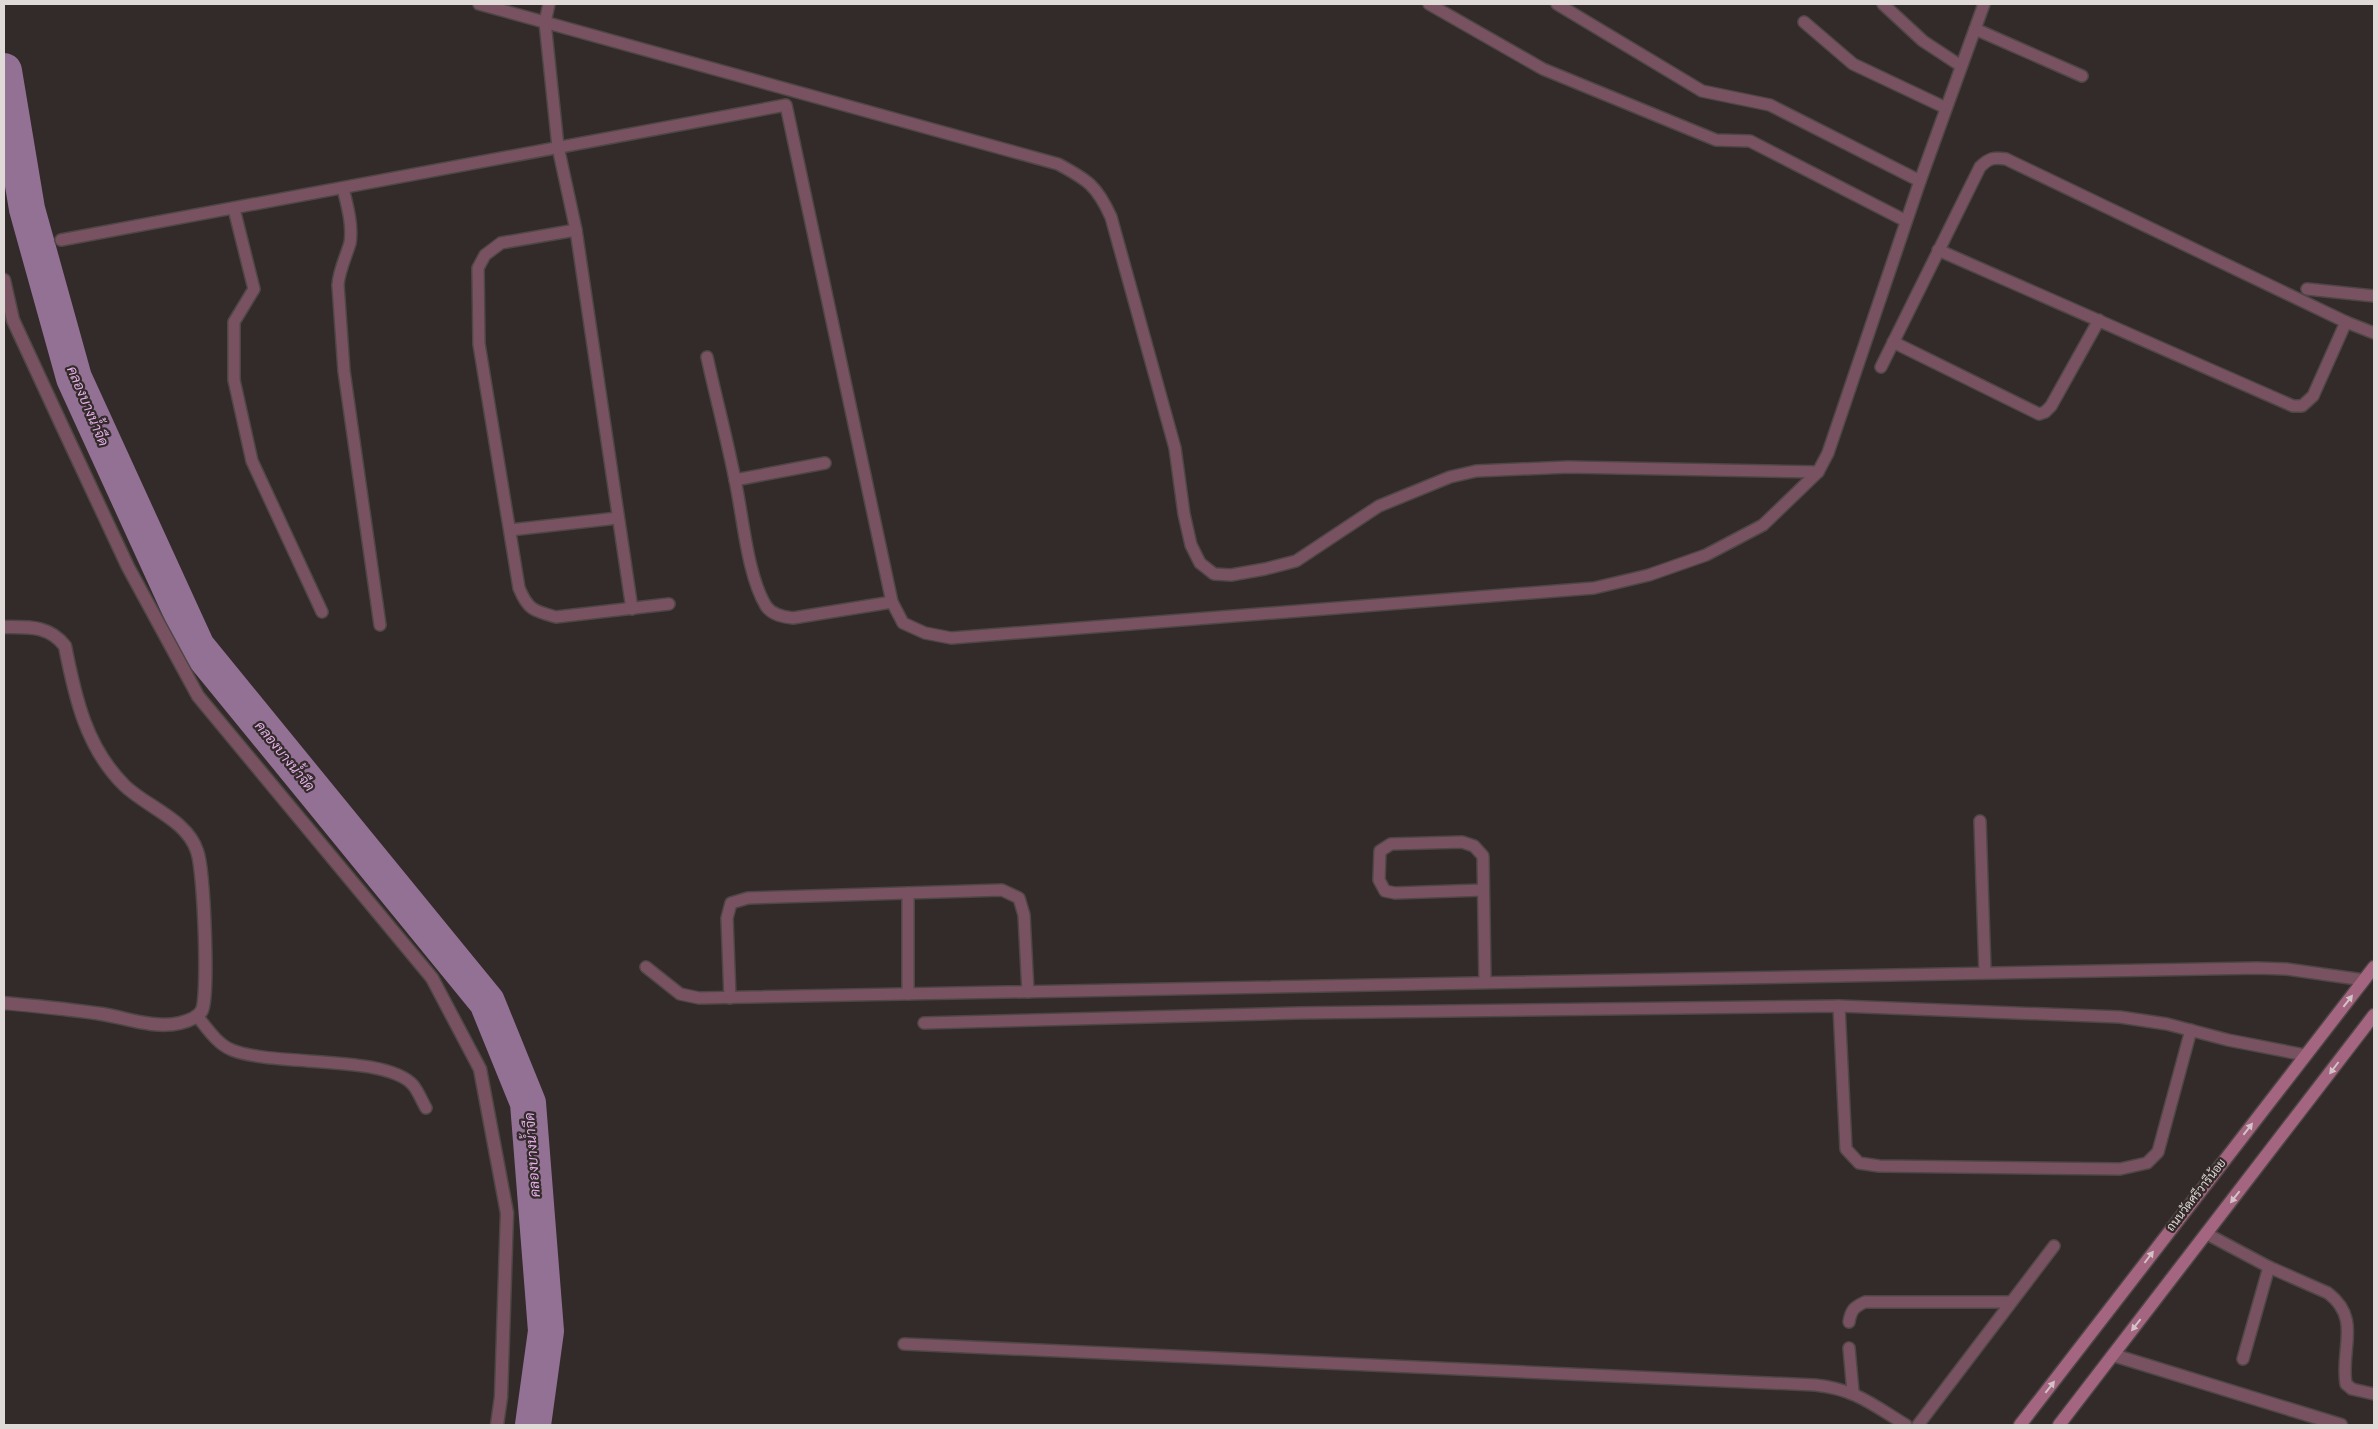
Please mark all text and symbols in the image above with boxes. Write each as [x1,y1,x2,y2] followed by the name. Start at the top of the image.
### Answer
[64,362,116,448] water label: คลองบางน้ำจืด
[252,715,321,794] water label: คลองบางน้ำจืด
[2342,994,2353,1007] one-way arrow
[2329,1061,2340,1074] one-way arrow
[517,1112,543,1198] water label: คลองบางน้ำจืด
[2242,1123,2253,1136] one-way arrow
[2163,1155,2229,1234] street label: ถนนวัดศรีวารีน้อย
[2230,1190,2241,1203] one-way arrow
[2143,1251,2154,1264] one-way arrow
[2131,1318,2141,1332] one-way arrow
[2045,1381,2056,1394] one-way arrow

